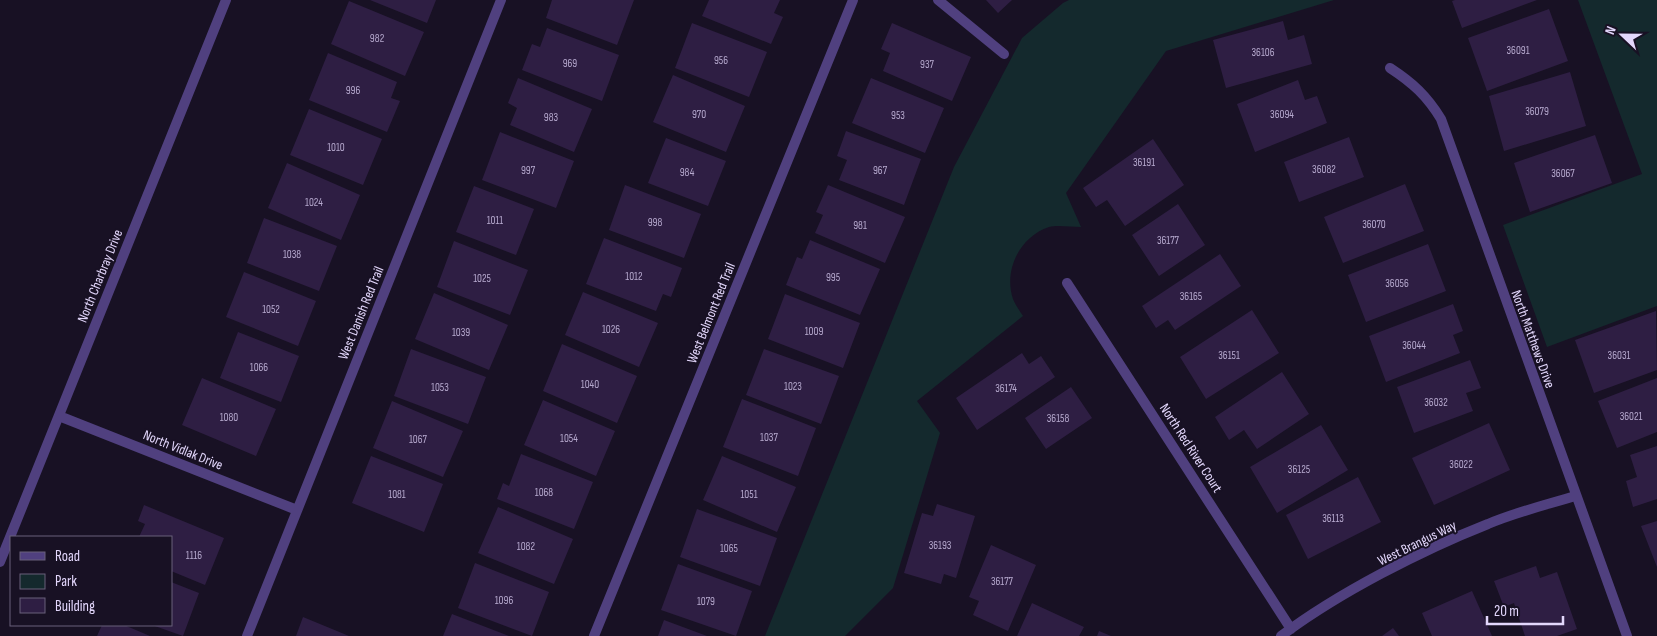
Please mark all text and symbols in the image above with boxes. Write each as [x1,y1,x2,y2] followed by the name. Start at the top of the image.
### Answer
[1597,10,1647,60] north arrow
[1601,24,1620,37] text: N
[370,32,385,45] house number: 982
[1506,44,1530,57] house number: 36091
[1252,46,1275,59] house number: 36106
[714,54,728,67] house number: 956
[563,57,577,70] house number: 969
[920,58,935,71] house number: 937
[346,84,360,97] house number: 996
[1525,105,1549,118] house number: 36079
[692,108,706,121] house number: 970
[1270,108,1294,121] house number: 36094
[891,109,905,122] house number: 953
[544,111,559,124] house number: 983
[327,141,345,154] house number: 1010
[1133,156,1155,169] house number: 36191
[1312,163,1336,176] house number: 36082
[521,164,536,177] house number: 997
[873,164,888,177] house number: 967
[680,166,695,179] house number: 984
[1551,167,1575,180] house number: 36067
[305,196,323,209] house number: 1024
[487,214,503,227] house number: 1011
[648,216,662,229] house number: 998
[1362,218,1386,231] house number: 36070
[853,219,867,232] house number: 981
[74,227,126,325] street label: North Charbray Drive
[1157,234,1180,247] house number: 36177
[283,248,301,261] house number: 1038
[683,260,739,366] street label: West Belmont Red Trail
[335,264,387,362] street label: West Danish Red Trail
[625,270,643,283] house number: 1012
[826,271,840,284] house number: 995
[473,272,491,285] house number: 1025
[1385,277,1409,290] house number: 36056
[1507,288,1559,390] street label: North Matthews Drive
[1180,290,1202,303] house number: 36165
[262,303,280,316] house number: 1052
[602,323,620,336] house number: 1026
[805,325,823,338] house number: 1009
[452,326,470,339] house number: 1039
[1402,339,1426,352] house number: 36044
[1218,349,1240,362] house number: 36151
[1608,349,1631,362] house number: 36031
[250,361,268,374] house number: 1066
[581,378,599,391] house number: 1040
[784,380,802,393] house number: 1023
[431,381,449,394] house number: 1053
[995,382,1017,395] house number: 36174
[1424,396,1448,409] house number: 36032
[1156,400,1226,496] street label: North Red River Court
[1620,410,1643,423] house number: 36021
[220,411,238,424] house number: 1080
[1047,412,1069,425] house number: 36158
[141,426,225,474] street label: North Vidlak Drive
[760,431,778,444] house number: 1037
[560,432,578,445] house number: 1054
[409,433,428,446] house number: 1067
[1449,458,1473,471] house number: 36022
[1288,463,1310,476] house number: 36125
[535,486,553,499] house number: 1068
[388,488,406,501] house number: 1081
[740,488,758,501] house number: 1051
[1322,512,1344,525] house number: 36113
[1375,516,1460,569] street label: West Brangus Way
[10,536,172,626] legend
[929,539,952,552] house number: 36193
[517,540,536,553] house number: 1082
[720,542,738,555] house number: 1065
[55,547,80,566] text: Road
[186,549,202,562] house number: 1116
[55,572,77,591] text: Park
[991,575,1014,588] house number: 36177
[495,594,513,607] house number: 1096
[1487,594,1563,626] scale bar
[697,595,715,608] house number: 1079
[55,597,95,616] text: Building
[1494,602,1519,621] text: 20 m

